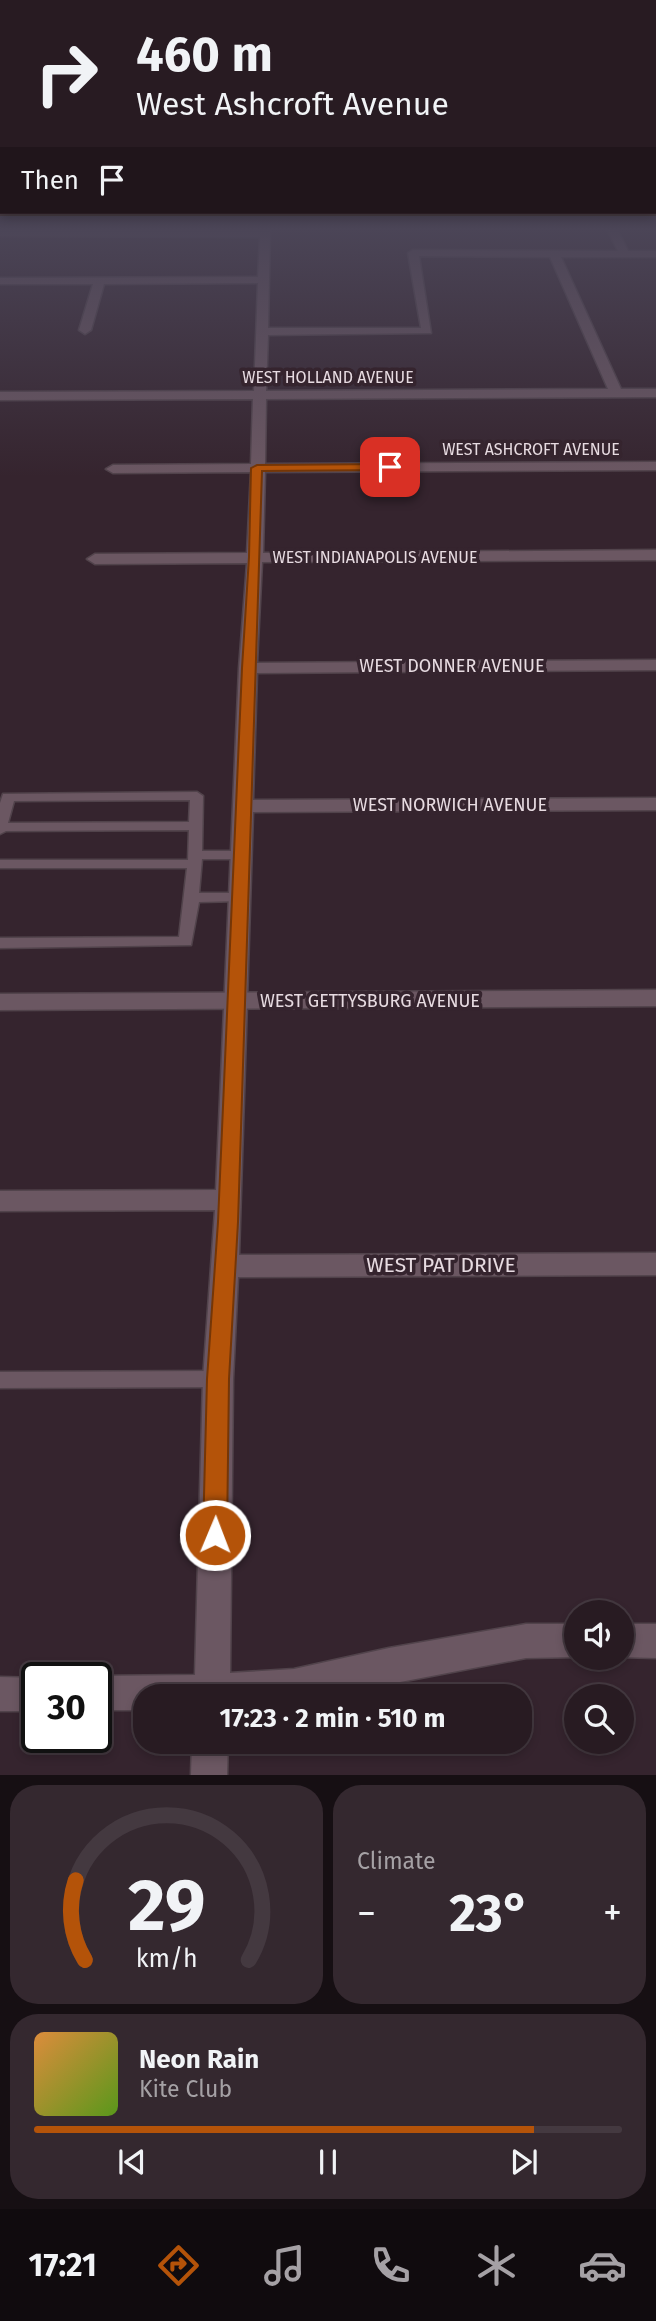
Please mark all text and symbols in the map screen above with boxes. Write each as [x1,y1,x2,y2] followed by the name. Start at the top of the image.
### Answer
[136,25,273,84] text: 460 m
[21,28,112,119] icon: right
[136,85,449,123] text: West Ashcroft Avenue
[93,161,131,199] icon: arrive
[21,165,79,196] text: Then
[242,368,414,387] street label: WEST HOLLAND AVENUE
[360,437,420,497] pin
[442,440,620,459] street label: WEST ASHCROFT AVENUE
[371,448,409,486] icon: arrive
[273,548,477,567] street label: WEST INDIANAPOLIS AVENUE
[359,655,545,677] street label: WEST DONNER AVENUE
[353,794,547,816] street label: WEST NORWICH AVENUE
[260,990,480,1012] street label: WEST GETTYSBURG AVENUE
[366,1252,516,1278] street label: WEST PAT DRIVE
[178,1498,252,1572] position arrow
[564,1600,634,1754] map controls
[564,1600,634,1670] button: sound
[21,1662,112,1753] speed limit sign: 30
[564,1684,634,1754] button: search
[219,1703,446,1734] text: 17:23 · 2 min · 510 m
[357,1847,436,1875] text: Climate
[128,1863,205,1950] text: 29
[449,1882,530,1945] text: 23°
[357,1890,376,1936] text: −
[603,1890,622,1936] text: +
[136,1944,197,1974] text: km/h
[139,2044,259,2075] text: Neon Rain
[139,2075,232,2103] text: Kite Club
[113,2143,151,2181] icon: previous
[309,2143,347,2181] icon: pause
[505,2143,543,2181] icon: next
[154,2241,203,2290] icon: directions
[260,2241,309,2290] icon: music
[366,2241,415,2290] icon: phone
[472,2241,521,2290] icon: climate
[578,2241,627,2290] icon: car
[29,2246,97,2284] text: 17:21

